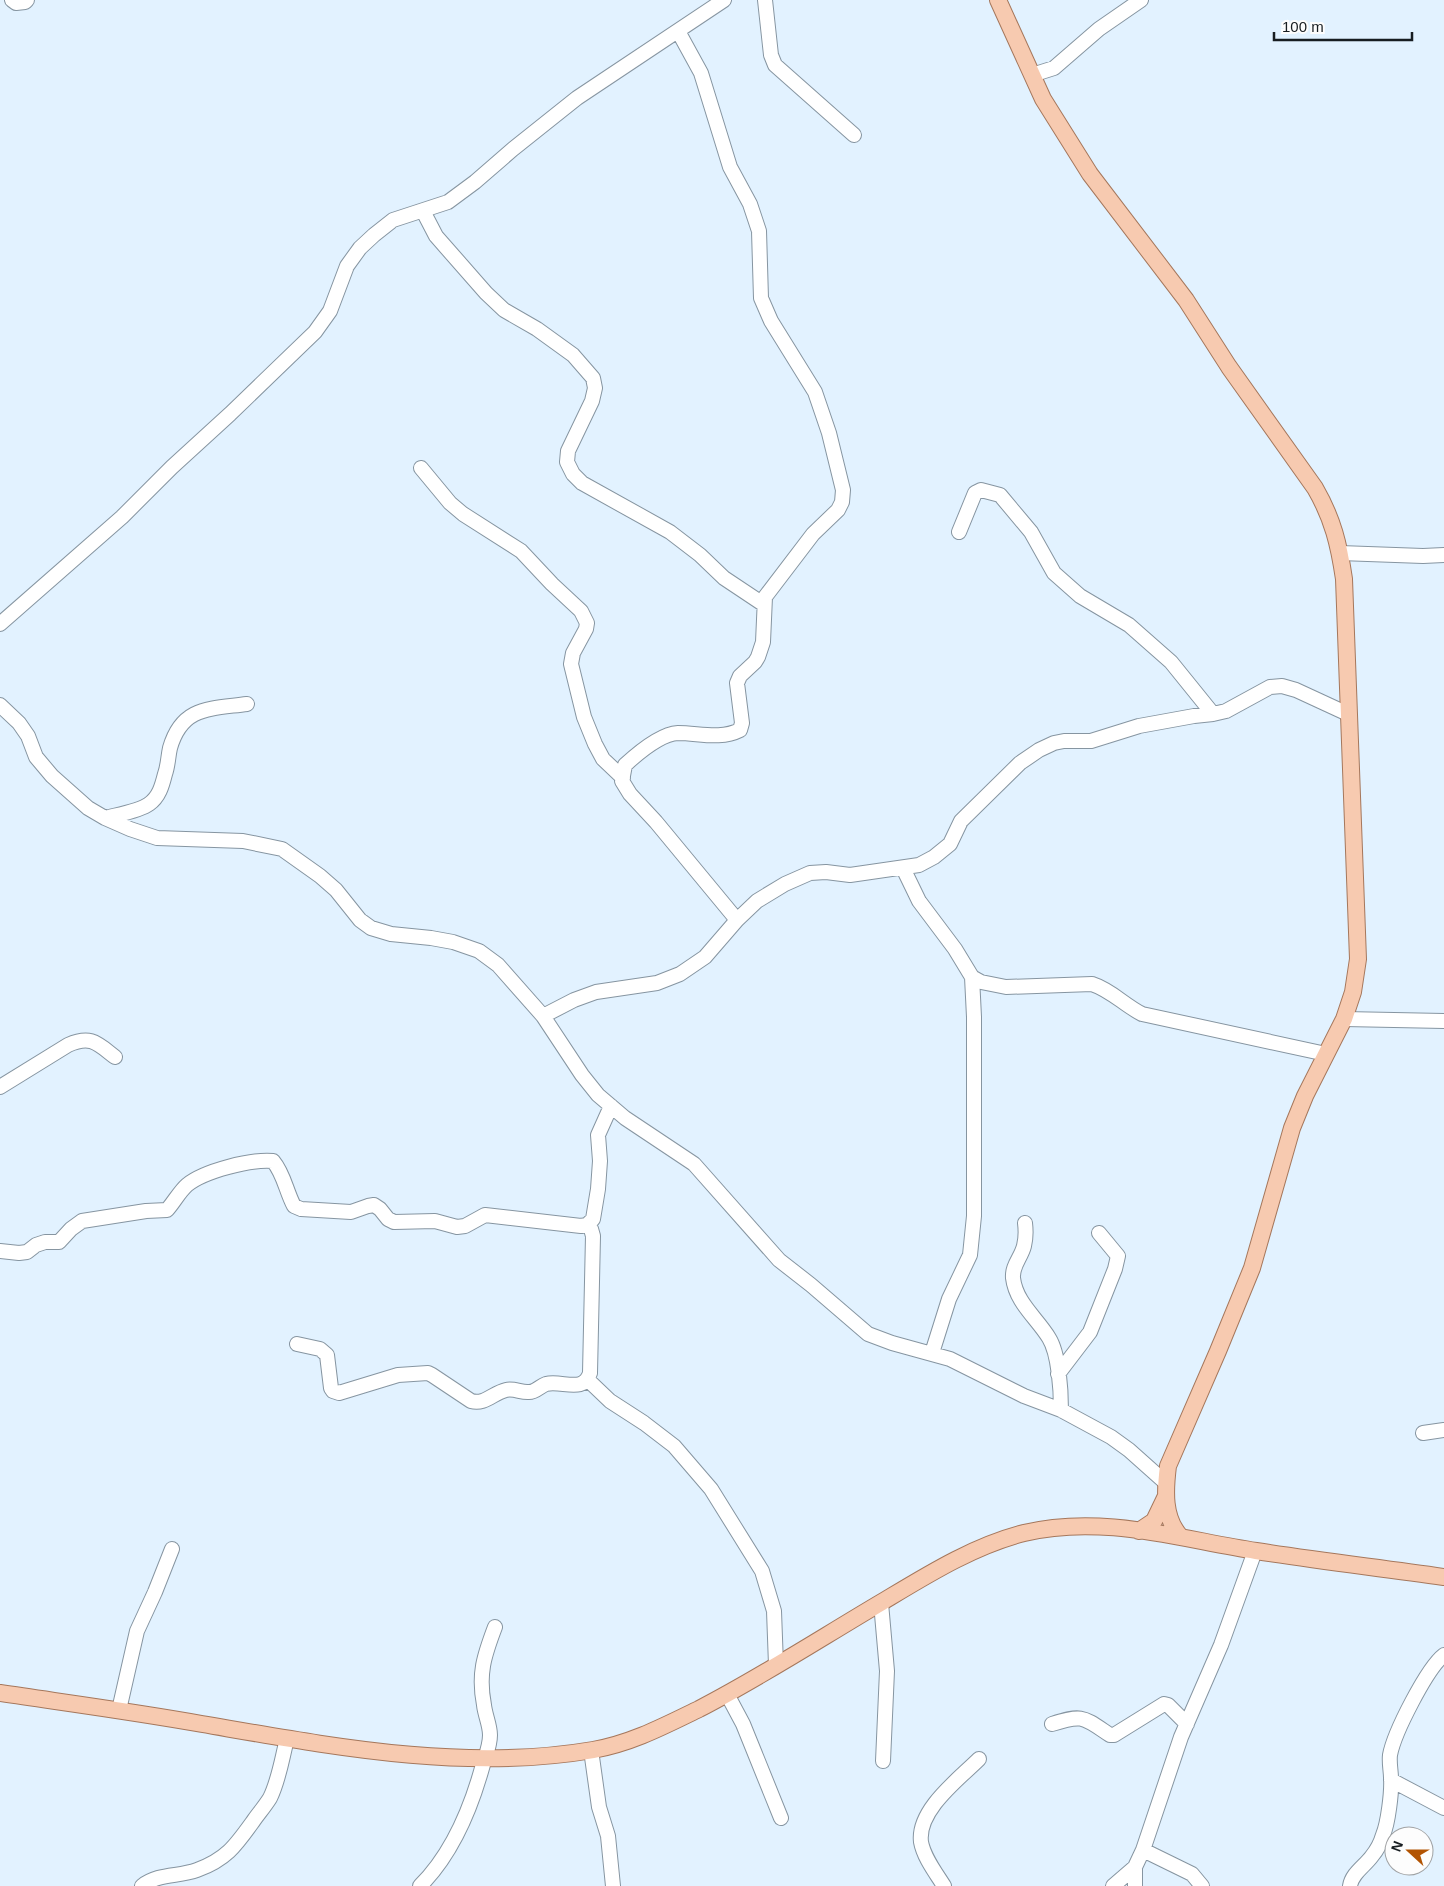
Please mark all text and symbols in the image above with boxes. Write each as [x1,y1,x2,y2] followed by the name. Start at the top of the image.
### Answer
[1274,10,1412,42] scale bar
[1282,18,1324,35] text: 100 m
[1384,1826,1434,1876] north arrow
[1388,1839,1406,1854] text: N

